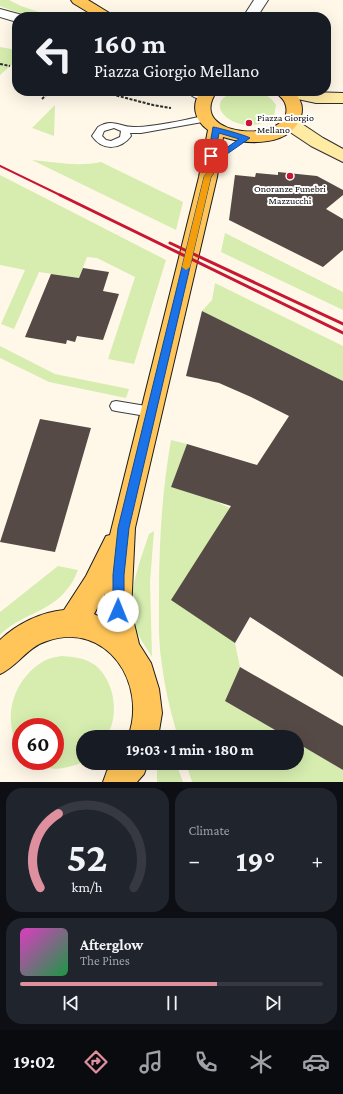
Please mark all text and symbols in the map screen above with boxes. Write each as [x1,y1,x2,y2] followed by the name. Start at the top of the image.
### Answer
[28,28,80,80] icon: left
[94,28,166,59] text: 160 m
[94,61,259,81] text: Piazza Giorgio Mellano
[257,112,314,135] place label: Piazza Giorgio Mellano
[244,118,254,128] marker: Piazza Giorgio Mellano
[194,139,228,173] pin
[200,145,222,167] icon: arrive
[285,171,295,181] marker: Onoranze Funebri Mazzucchi
[254,183,326,206] place label: Onoranze Funebri Mazzucchi
[97,590,139,632] position arrow
[12,718,64,770] speed limit sign: 60
[126,742,254,758] text: 19:03 · 1 min · 180 m
[189,823,229,838] text: Climate
[67,834,108,880] text: 52
[236,844,275,877] text: 19°
[189,848,200,873] text: −
[311,848,323,873] text: +
[72,879,103,895] text: km/h
[80,937,143,953] text: Afterglow
[80,953,130,968] text: The Pines
[60,992,82,1014] icon: previous
[161,992,183,1014] icon: pause
[262,992,284,1014] icon: next
[82,1048,110,1076] icon: directions
[137,1048,165,1076] icon: music
[192,1048,220,1076] icon: phone
[247,1048,275,1076] icon: climate
[302,1048,330,1076] icon: car
[13,1052,55,1072] text: 19:02

